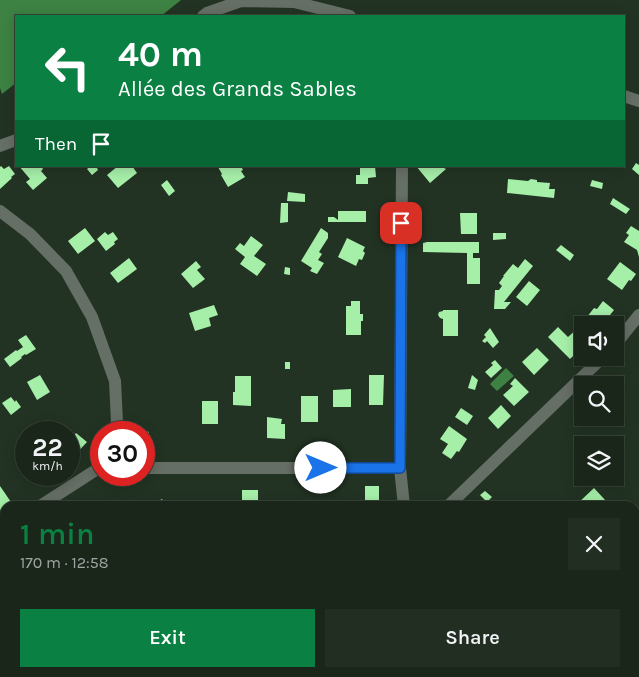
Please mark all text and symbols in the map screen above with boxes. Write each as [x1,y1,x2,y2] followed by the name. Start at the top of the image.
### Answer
[118,34,203,75] text: 40 m
[35,35,100,100] icon: left
[118,76,357,102] text: Allée des Grands Sables
[87,130,115,158] icon: arrive
[35,133,77,155] text: Then
[380,202,422,244] pin
[387,209,415,237] icon: arrive
[574,316,624,486] map controls
[574,316,624,366] button: sound
[574,376,624,426] button: search
[90,421,155,486] speed limit sign: 30
[32,433,63,462] text: 22
[574,436,624,486] button: layers
[294,441,346,493] position arrow
[32,459,63,473] text: km/h
[20,516,94,552] text: 1 min
[568,518,620,570] button: close
[20,553,109,572] text: 170 m · 12:58
[20,609,315,667] button: Exit
[325,609,620,667] button: Share

